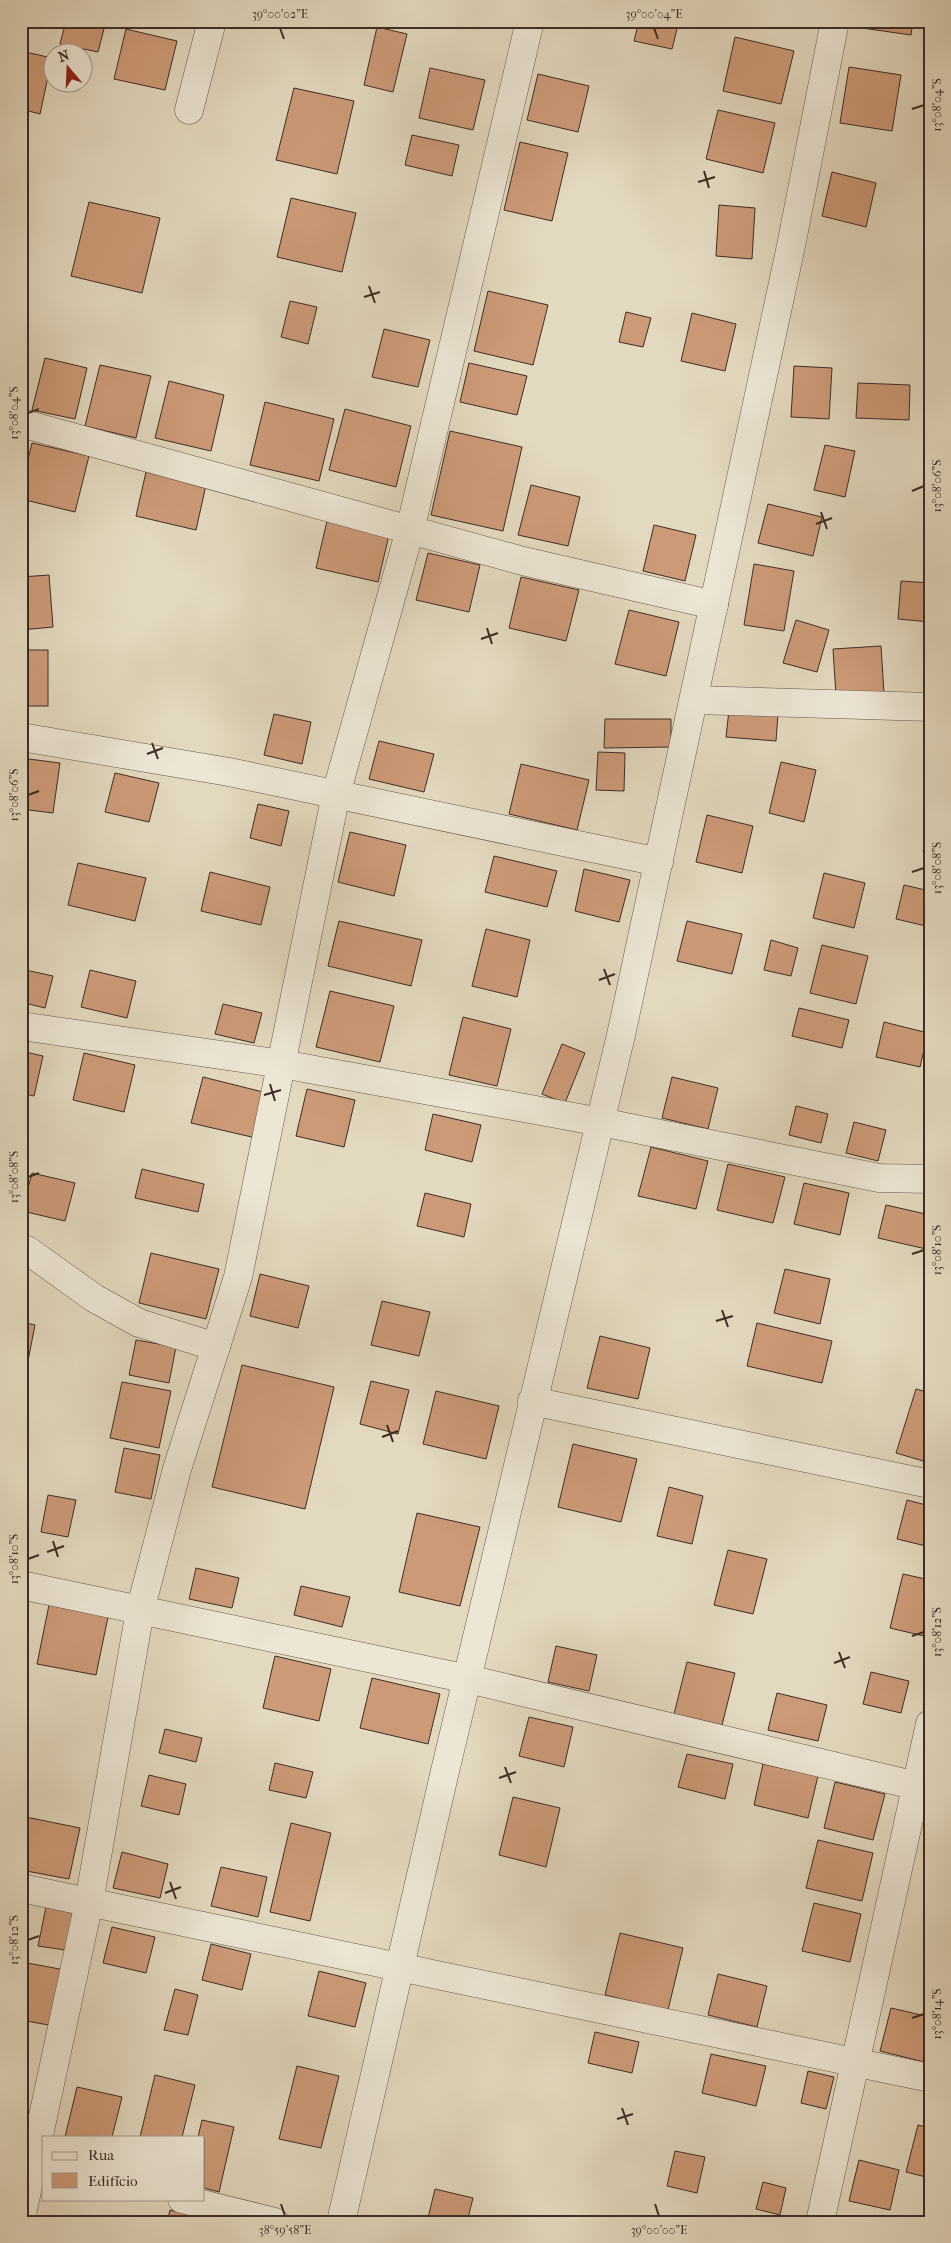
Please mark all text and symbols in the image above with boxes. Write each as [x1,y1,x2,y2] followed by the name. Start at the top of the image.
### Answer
[252,7,308,21] text: 39°00'02"E
[626,7,682,21] text: 39°00'04"E
[42,42,92,92] north arrow
[56,46,72,66] text: N
[930,78,944,132] text: 13°08'04"S
[7,386,21,440] text: 13°08'04"S
[930,460,944,512] text: 13°08'06"S
[7,769,21,821] text: 13°08'06"S
[930,842,944,894] text: 13°08'08"S
[7,1151,21,1203] text: 13°08'08"S
[930,1225,944,1275] text: 13°08'10"S
[7,1534,21,1584] text: 13°08'10"S
[930,1607,944,1657] text: 13°08'12"S
[7,1915,21,1965] text: 13°08'12"S
[930,1988,944,2040] text: 13°08'14"S
[42,2136,205,2200] legend
[88,2146,115,2164] text: Rua
[88,2172,138,2190] text: Edifício
[259,2223,311,2237] text: 38°59'58"E
[631,2223,687,2237] text: 39°00'00"E

